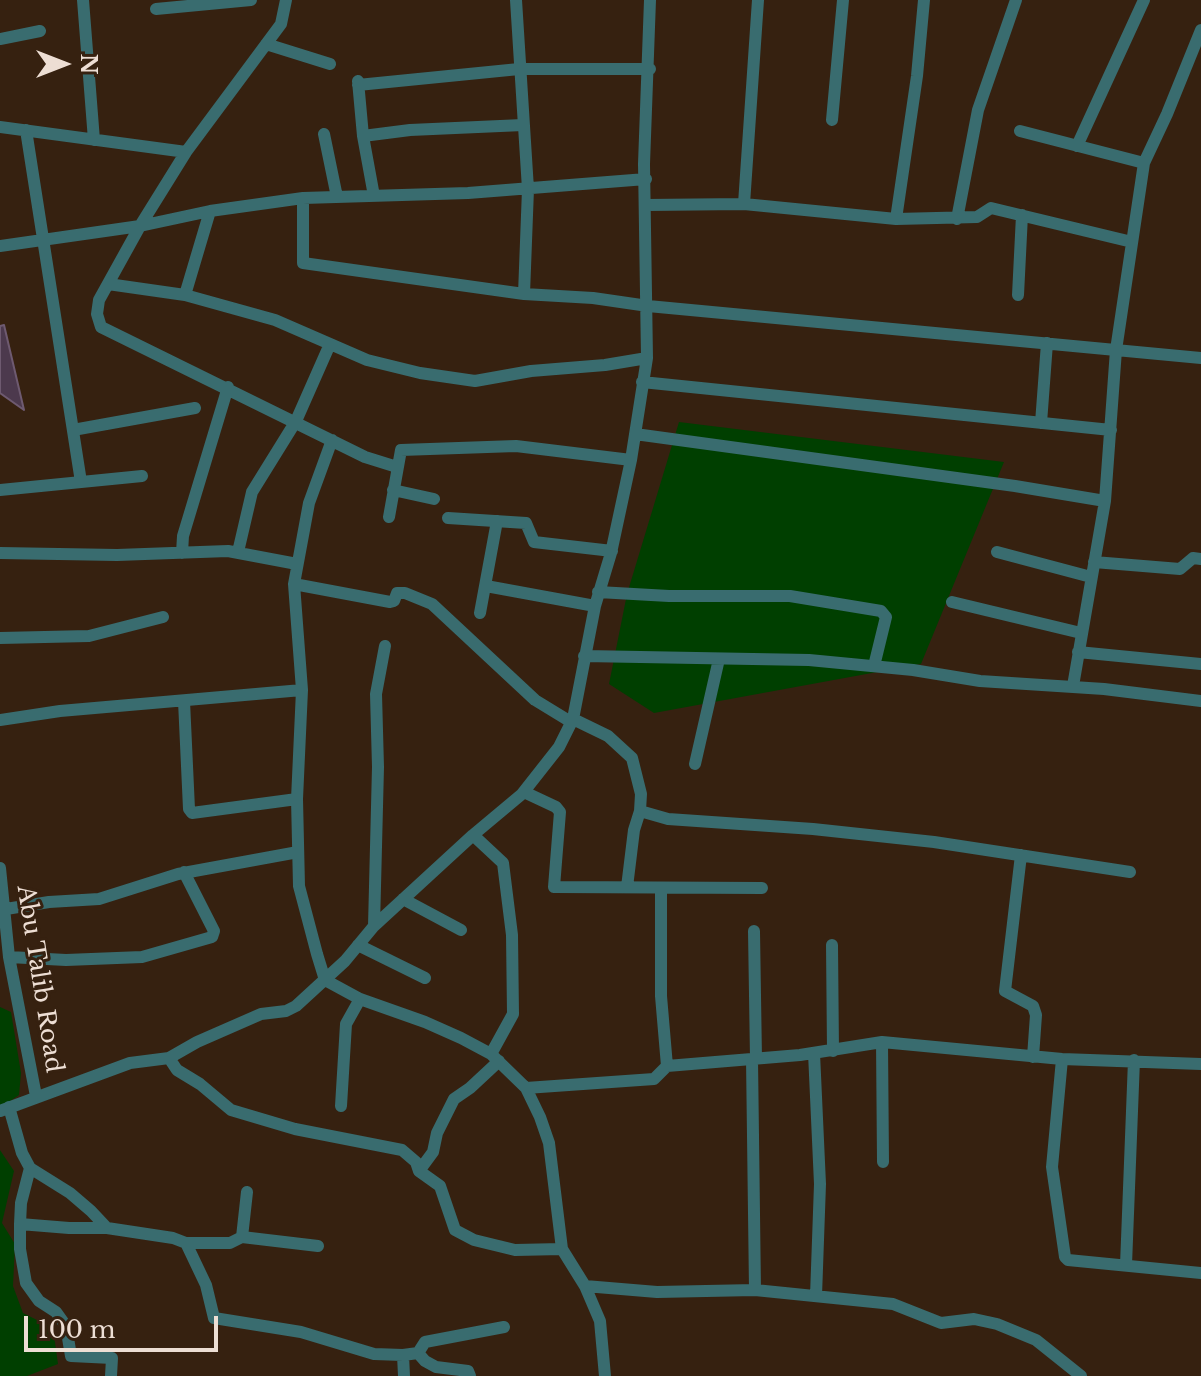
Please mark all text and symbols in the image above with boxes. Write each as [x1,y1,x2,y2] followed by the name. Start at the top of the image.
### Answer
[24,24,104,104] north arrow
[75,54,102,74] text: N
[10,883,68,1075] street label: Abu Talib Road
[28,1300,222,1350] scale bar
[38,1315,116,1344] text: 100 m

